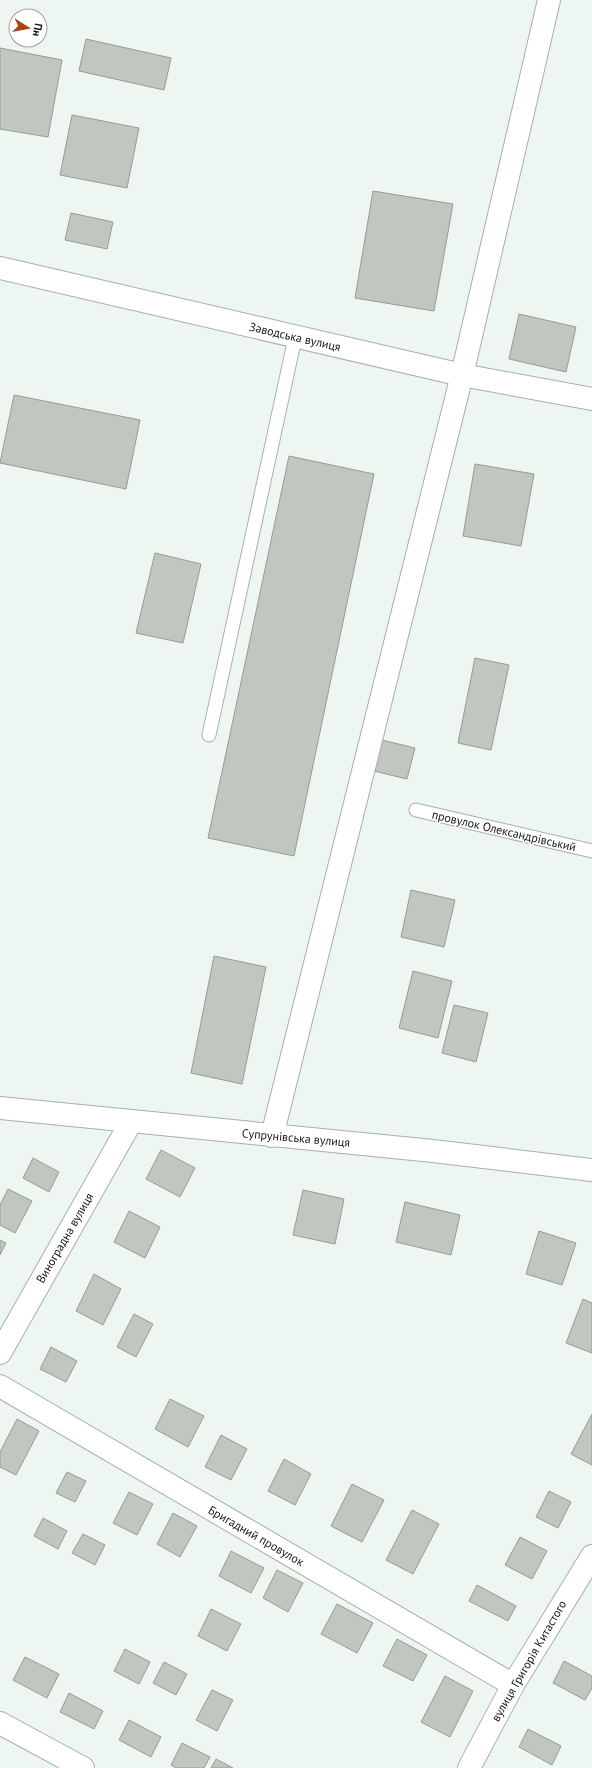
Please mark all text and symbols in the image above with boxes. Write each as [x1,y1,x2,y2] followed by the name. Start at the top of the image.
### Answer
[8,8,48,48] north arrow
[30,22,46,38] text: Пн
[248,319,342,354] street label: Заводська вулиця
[431,807,578,854] street label: провулок Олександрівський
[241,1125,351,1150] street label: Супрунівська вулиця
[33,1190,96,1286] street label: Виноградна вулиця
[206,1502,307,1569] street label: Бригадний провулок
[488,1598,569,1724] street label: вулиця Григорія Китастого

